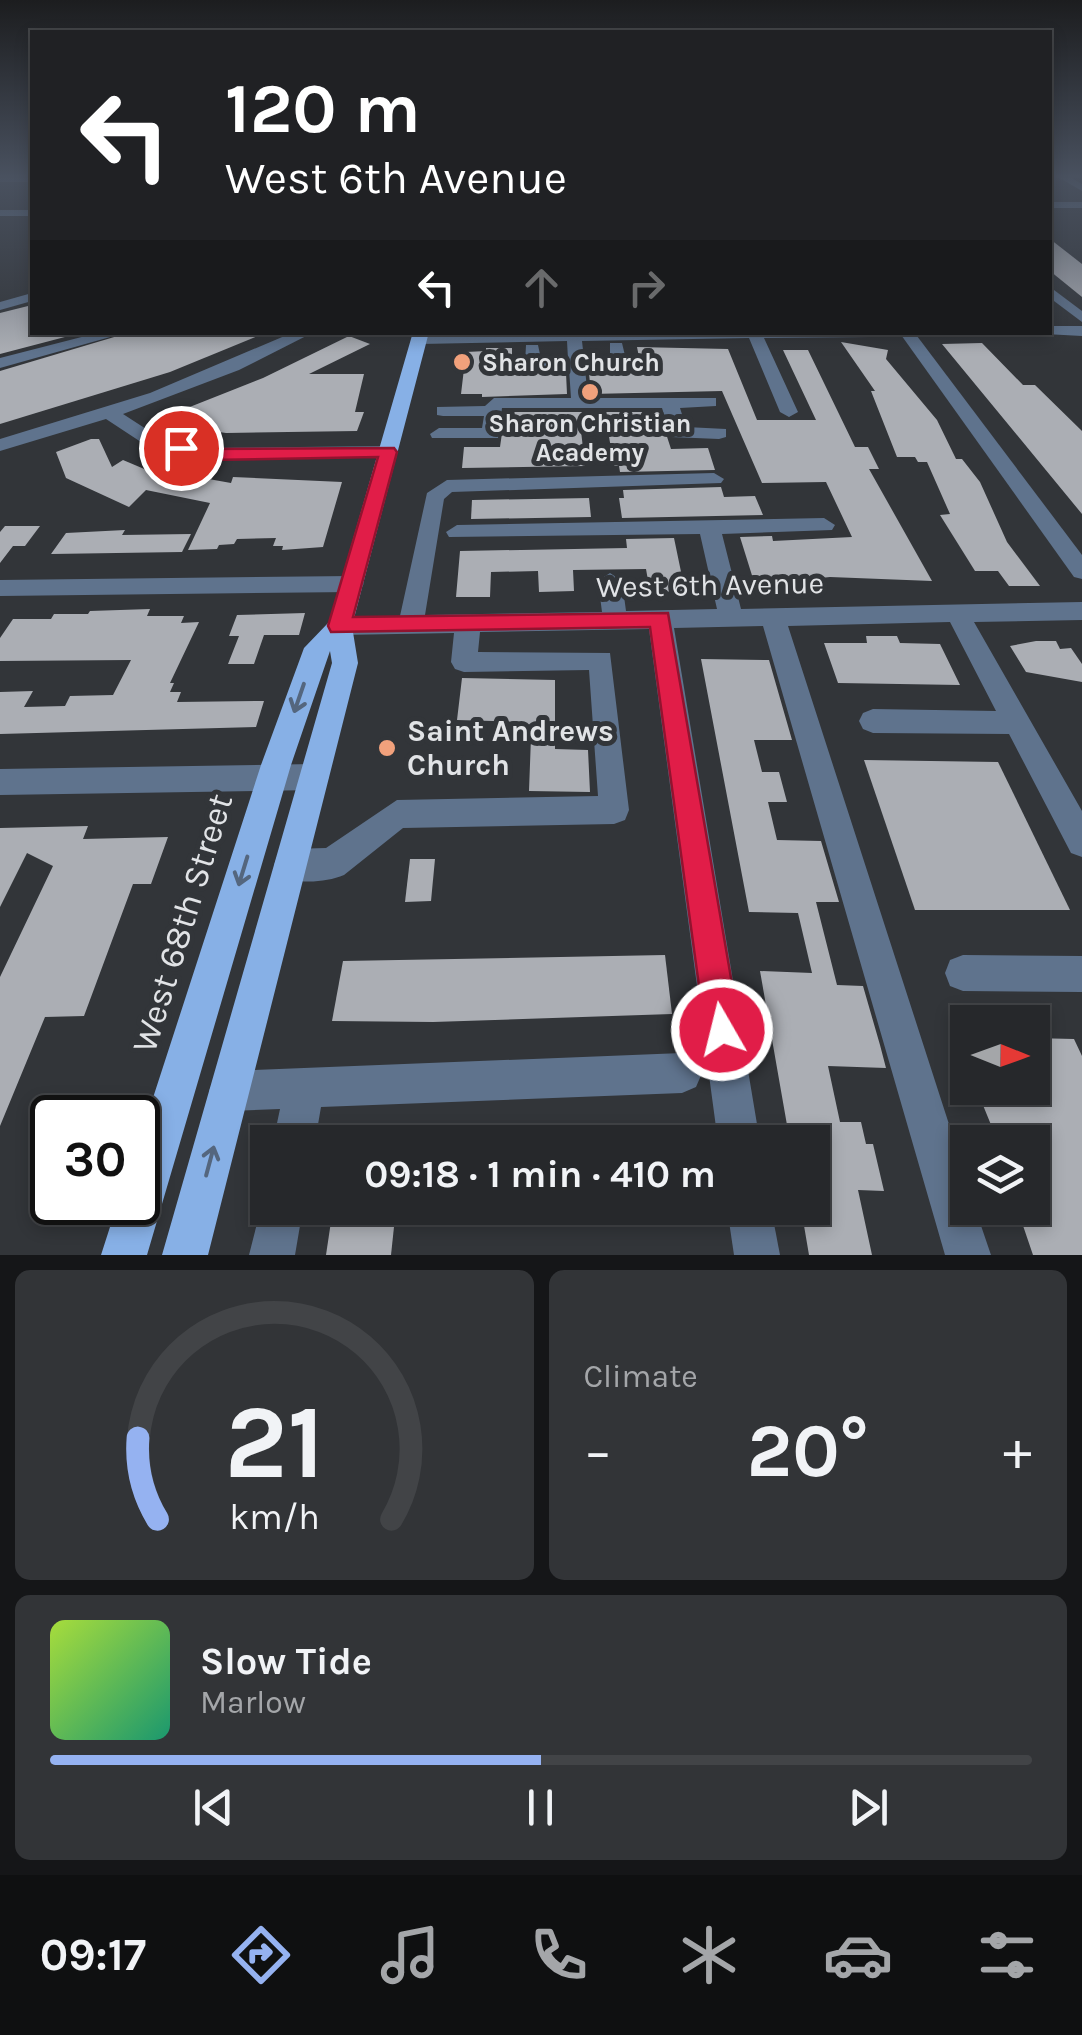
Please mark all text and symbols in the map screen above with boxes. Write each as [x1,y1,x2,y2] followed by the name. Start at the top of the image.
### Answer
[225,68,421,150] text: 120 m
[60,70,190,200] icon: left
[225,152,567,204] text: West 6th Avenue
[409,260,464,315] icon: left
[514,260,569,315] icon: ahead
[619,260,674,315] icon: right
[482,348,660,377] place label: Sharon Church
[451,351,473,373] marker: Sharon Church
[579,381,601,403] marker: Sharon Christian Academy
[139,406,224,491] pin
[489,409,691,467] place label: Sharon Christian Academy
[154,421,209,476] icon: arrive
[596,565,824,605] street label: West 6th Avenue
[289,681,307,713] one-way arrow
[407,713,614,783] place label: Saint Andrews Church
[376,737,398,759] marker: Saint Andrews Church
[124,789,241,1057] street label: West 68th Street
[233,854,251,886] one-way arrow
[670,978,774,1082] position arrow
[950,1005,1050,1105] north arrow
[950,1005,1050,1225] map controls
[30,1095,160,1225] speed limit sign: 30
[950,1125,1050,1225] button: layers
[202,1146,221,1177] one-way arrow
[364,1152,716,1197] text: 09:18 · 1 min · 410 m
[584,1358,698,1395] text: Climate
[224,1382,324,1503] text: 21
[747,1407,869,1495] text: 20°
[584,1419,612,1483] text: −
[1003,1419,1032,1483] text: +
[229,1496,320,1538] text: km/h
[200,1639,372,1684] text: Slow Tide
[200,1684,306,1721] text: Marlow
[186,1780,241,1835] icon: previous
[513,1780,568,1835] icon: pause
[841,1780,896,1835] icon: next
[226,1920,296,1990] icon: directions
[375,1920,445,1990] icon: music
[524,1920,594,1990] icon: phone
[674,1920,744,1990] icon: climate
[823,1920,893,1990] icon: car
[972,1920,1042,1990] icon: filters
[40,1929,146,1981] text: 09:17

